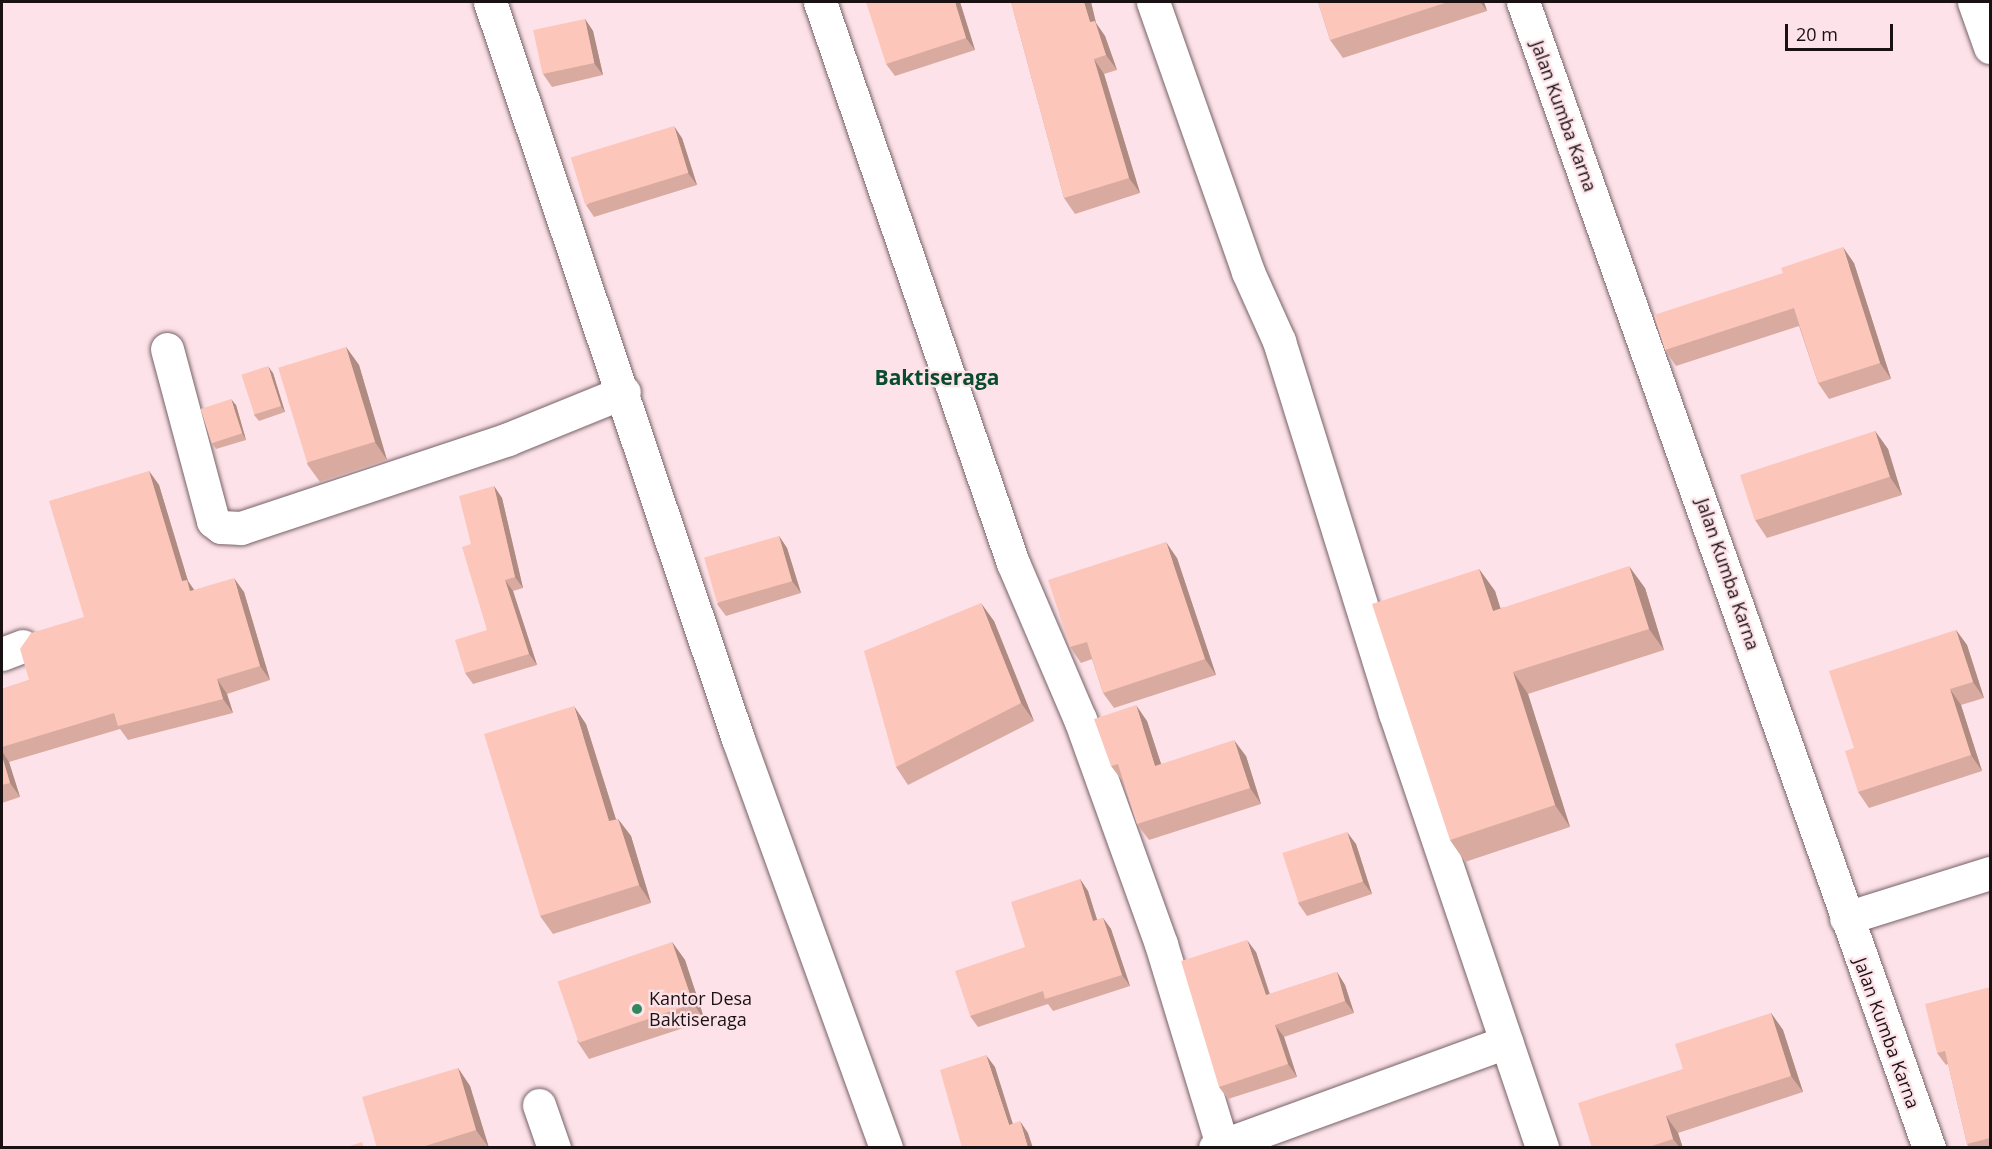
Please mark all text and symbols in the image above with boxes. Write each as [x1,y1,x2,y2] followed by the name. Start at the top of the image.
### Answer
[1788,12,1896,50] scale bar
[1796,22,1838,46] text: 20 m
[1527,38,1601,194] street label: Jalan Kumba Karna
[875,364,999,390] district label: Baktiseraga
[1692,495,1764,653] street label: Jalan Kumba Karna
[1850,955,1924,1111] street label: Jalan Kumba Karna
[649,988,752,1030] place label: Kantor Desa Baktiseraga
[630,1002,644,1016] marker: Kantor Desa Baktiseraga

